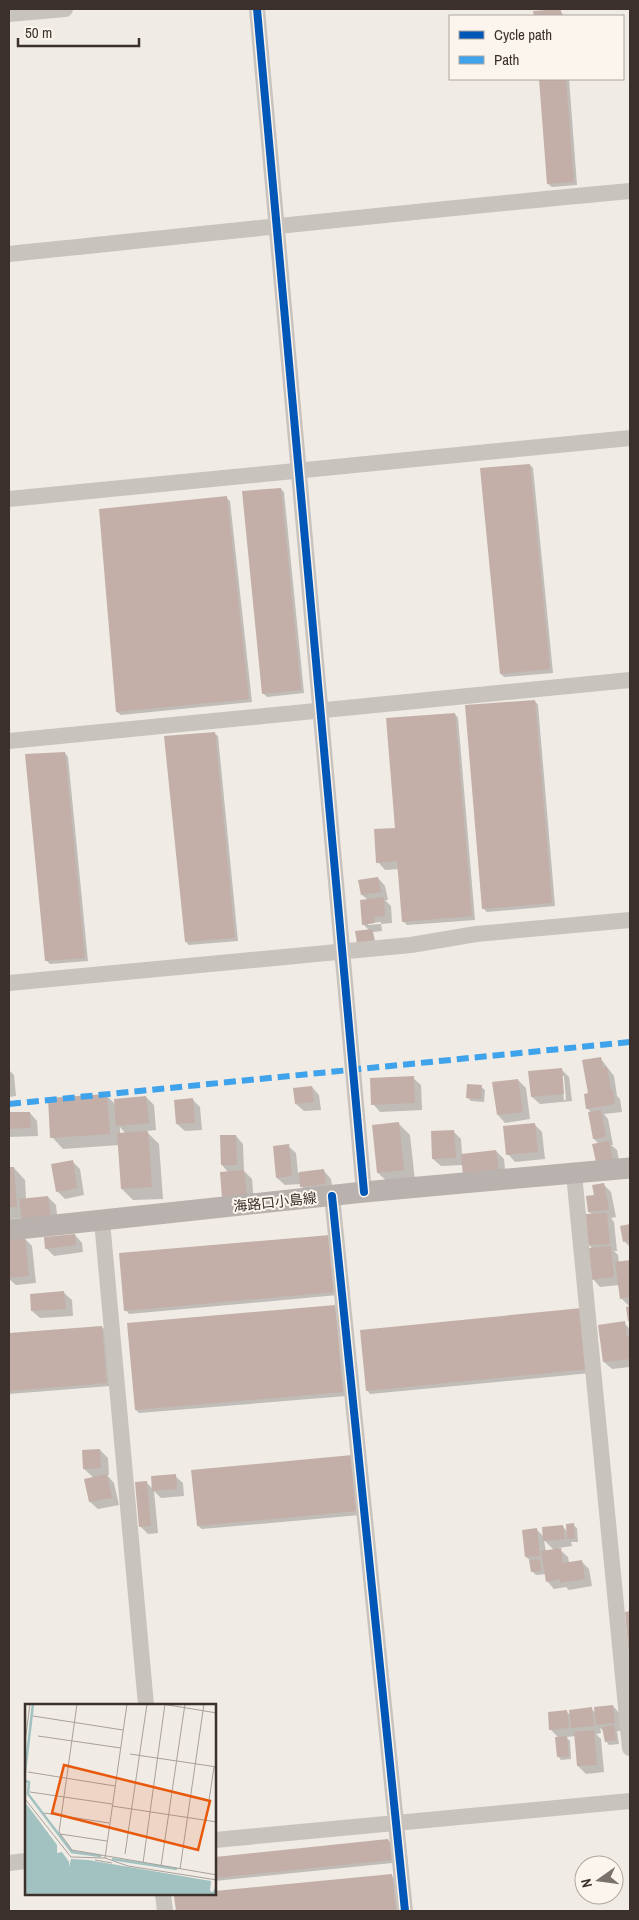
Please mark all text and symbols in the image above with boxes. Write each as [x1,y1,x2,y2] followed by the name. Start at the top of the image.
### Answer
[18,15,139,47] scale bar
[449,15,624,80] legend
[25,22,52,43] text: 50 m
[494,24,552,45] text: Cycle path
[494,49,519,70] text: Path
[232,1189,318,1215] street label: 海路口小島線
[25,1704,216,1895] inset map
[574,1855,624,1905] north arrow
[577,1877,596,1889] text: N

